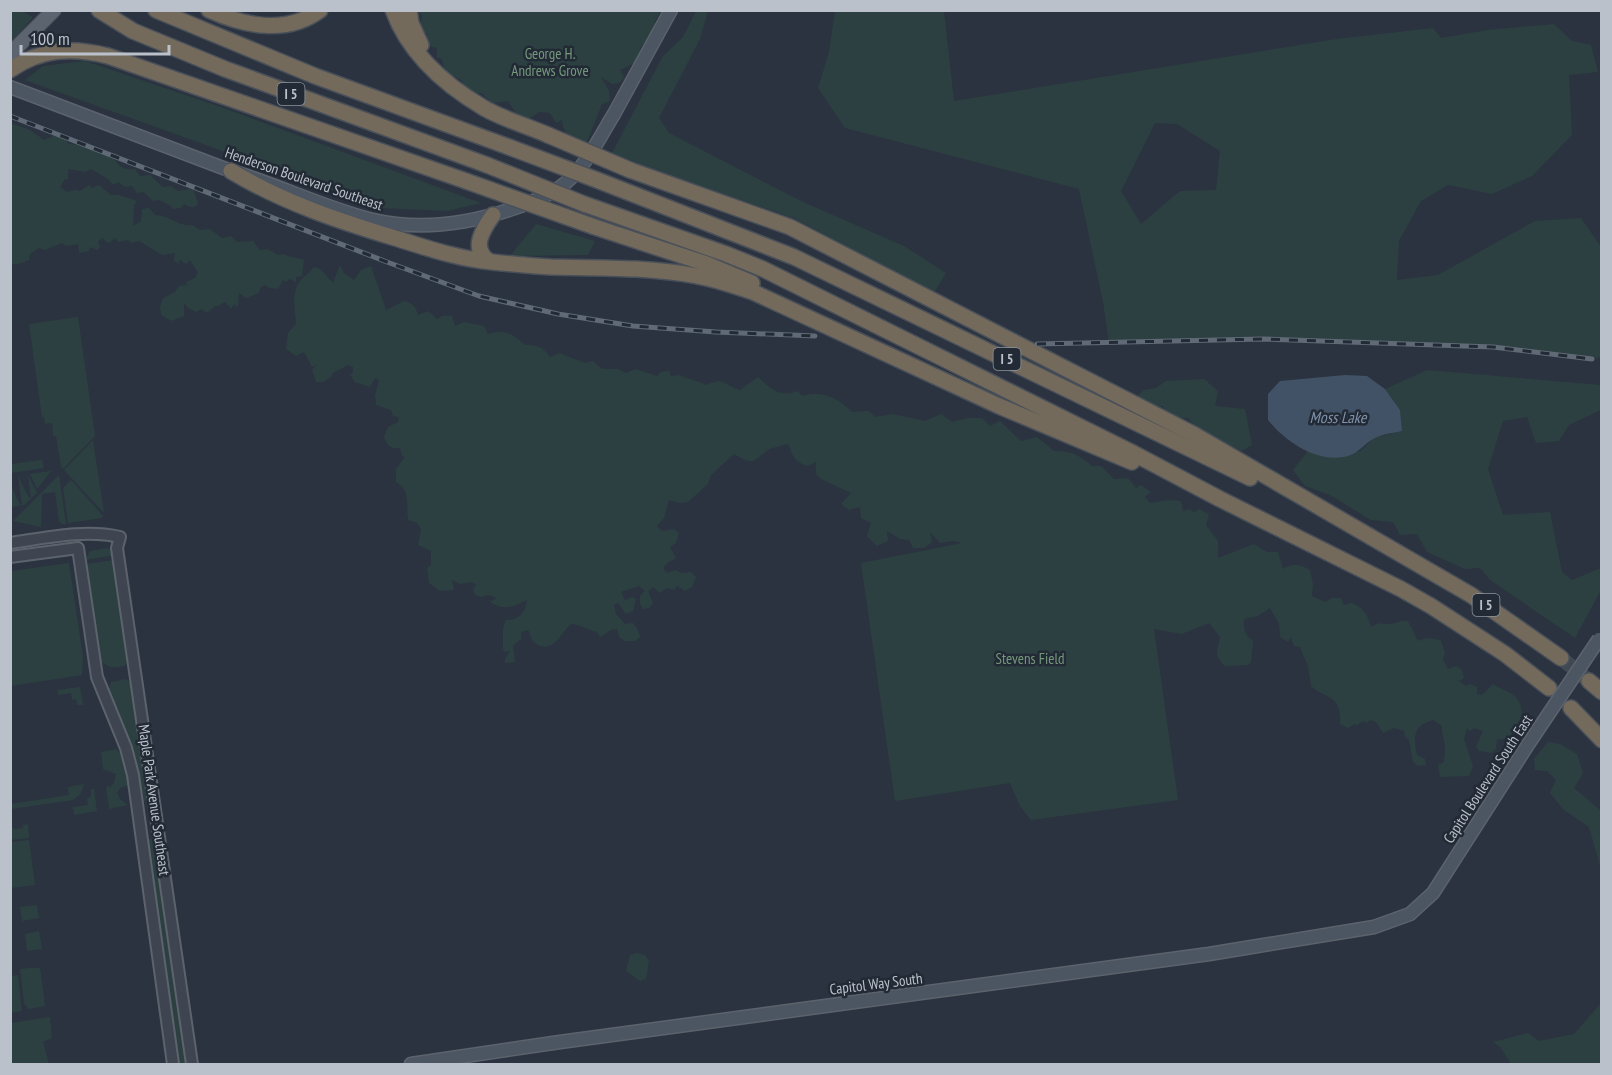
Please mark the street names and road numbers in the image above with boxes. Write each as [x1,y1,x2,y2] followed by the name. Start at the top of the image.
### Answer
[278,83,304,105] road number: I 5
[223,143,386,214] street label: Henderson Boulevard Southeast
[994,348,1020,370] road number: I 5
[1472,594,1500,616] road number: I 5
[1439,711,1536,847] street label: Capitol Boulevard South East
[134,723,175,877] street label: Maple Park Avenue Southeast
[828,968,923,999] street label: Capitol Way South

